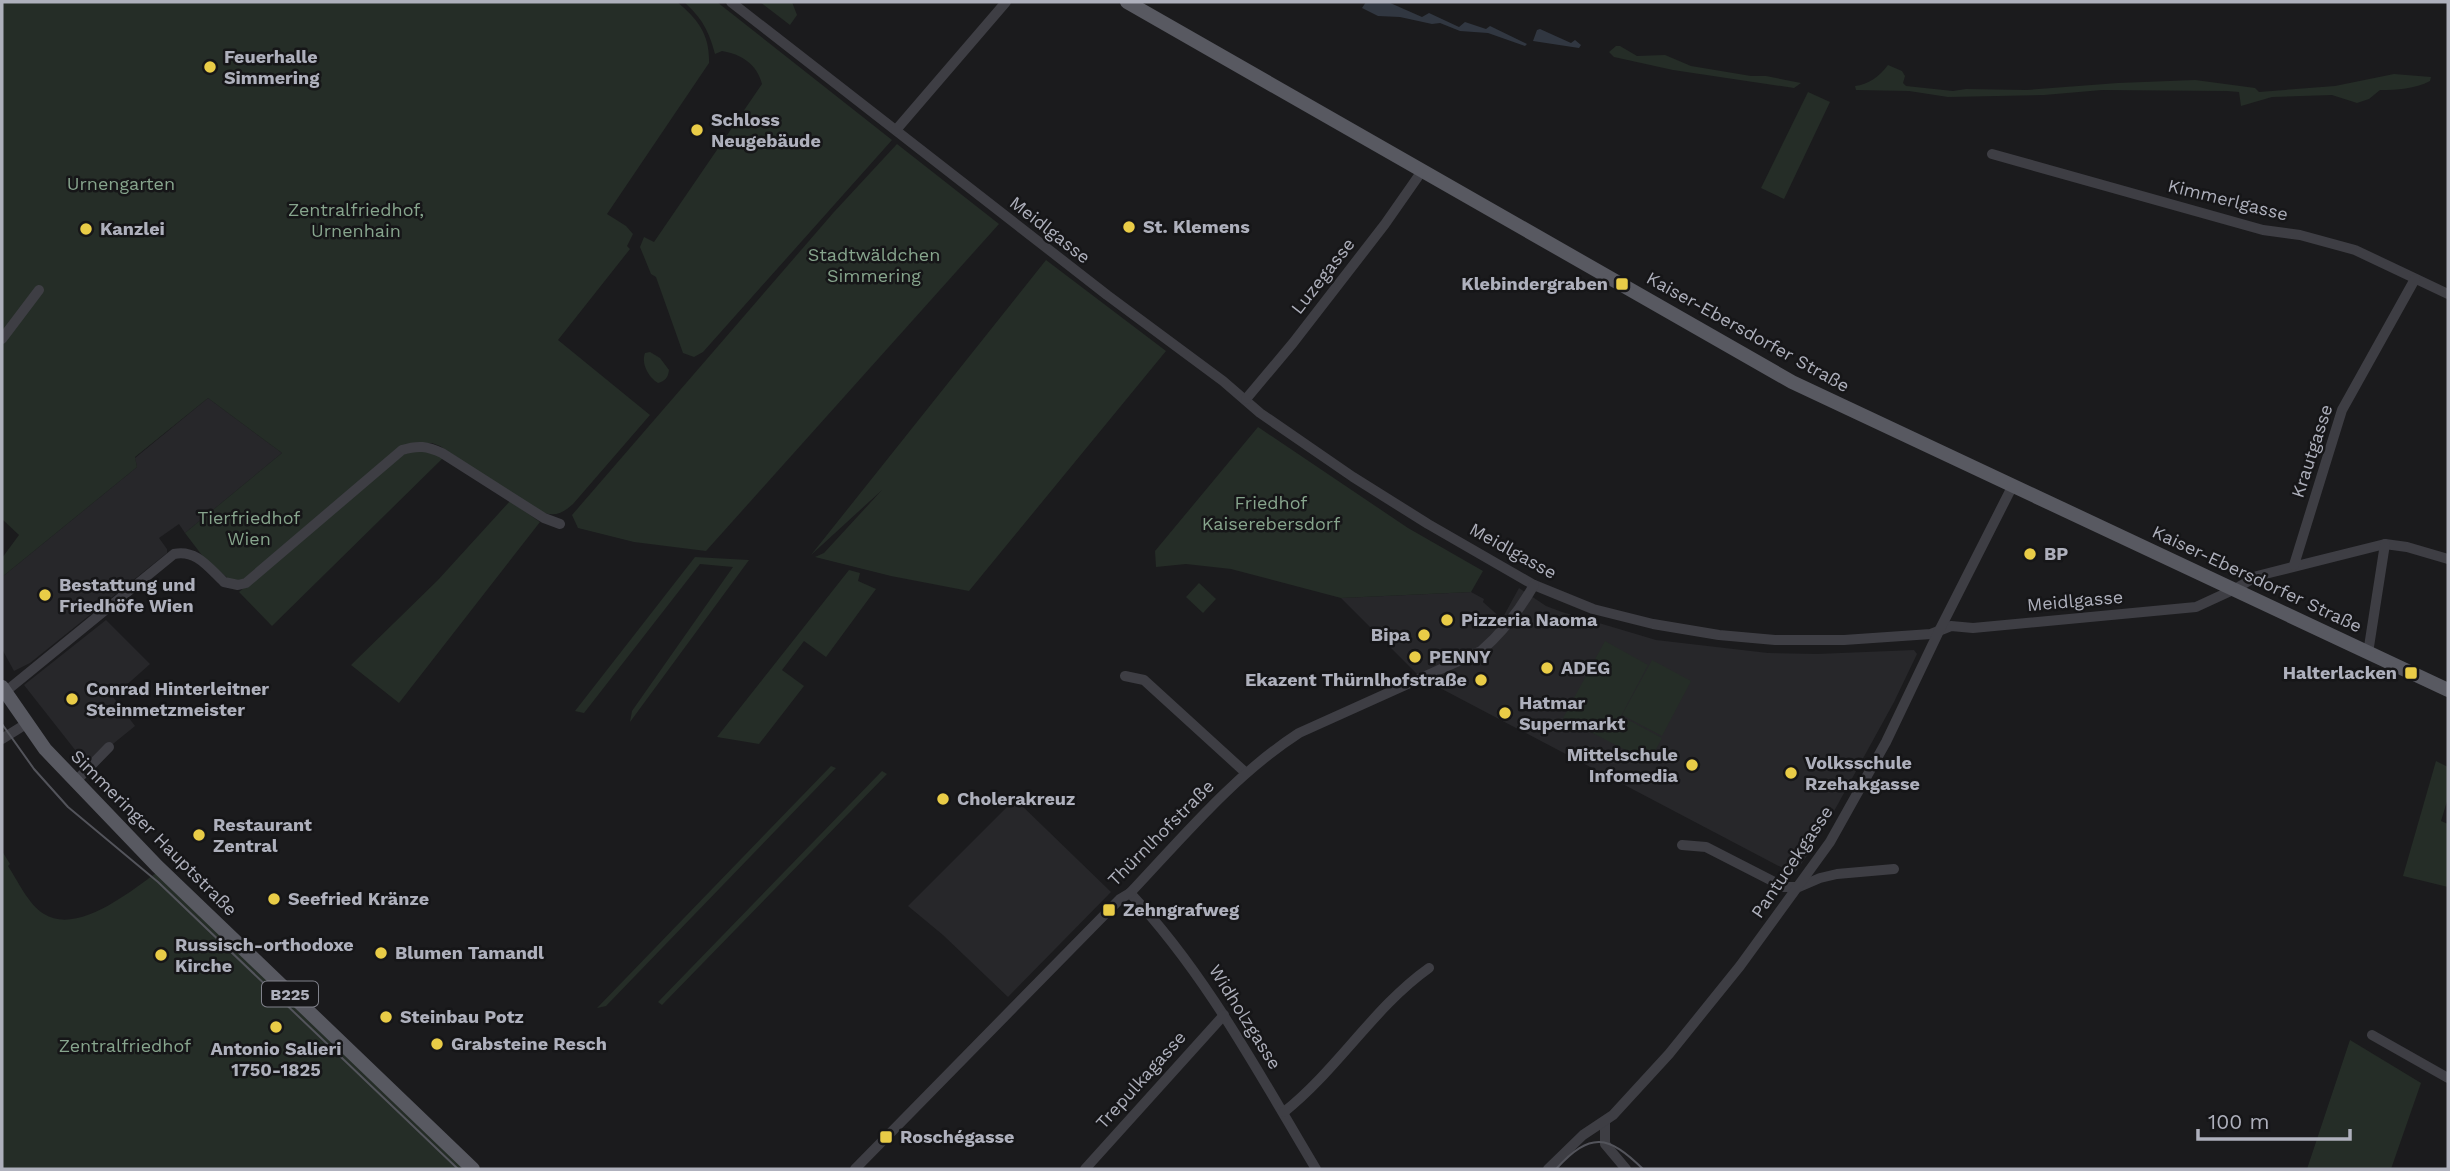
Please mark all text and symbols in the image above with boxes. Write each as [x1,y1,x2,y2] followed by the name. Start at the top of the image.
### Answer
[224,46,320,88] place label: Feuerhalle Simmering
[202,59,218,75] marker: Feuerhalle Simmering
[711,109,821,151] place label: Schloss Neugebäude
[689,122,705,138] marker: Schloss Neugebäude
[67,173,175,194] park label: Urnengarten
[2166,174,2290,225] street label: Kimmerlgasse
[1006,192,1095,268] street label: Meidlgasse
[288,199,424,241] park label: Zentralfriedhof, Urnenhain
[1143,216,1250,237] place label: St. Klemens
[100,218,165,239] place label: Kanzlei
[1121,219,1137,235] marker: St. Klemens
[78,221,94,237] marker: Kanzlei
[1286,234,1359,318] street label: Luzegasse
[808,244,940,286] park label: Stadtwäldchen Simmering
[1643,267,1853,396] street label: Kaiser-Ebersdorfer Straße
[1461,273,1608,294] place label: Klebindergraben
[1614,276,1630,292] marker: Klebindergraben
[2287,402,2336,500] street label: Krautgasse
[1202,492,1340,534] park label: Friedhof Kaiserebersdorf
[198,507,300,549] park label: Tierfriedhof Wien
[1466,518,1560,583] street label: Meidlgasse
[2149,521,2365,636] street label: Kaiser-Ebersdorfer Straße
[2044,543,2068,564] place label: BP
[2022,546,2038,562] marker: BP
[59,574,196,616] place label: Bestattung und Friedhöfe Wien
[2026,586,2124,615] street label: Meidlgasse
[37,587,53,603] marker: Bestattung und Friedhöfe Wien
[1461,609,1598,630] place label: Pizzeria Naoma
[1439,612,1455,628] marker: Pizzeria Naoma
[1371,624,1411,645] place label: Bipa
[1416,627,1432,643] marker: Bipa
[1429,646,1491,667] place label: PENNY
[1407,649,1423,665] marker: PENNY
[1561,657,1610,678] place label: ADEG
[1539,660,1555,676] marker: ADEG
[2283,662,2397,683] place label: Halterlacken
[2403,665,2419,681] marker: Halterlacken
[1245,669,1467,690] place label: Ekazent Thürnlhofstraße
[1473,672,1489,688] marker: Ekazent Thürnlhofstraße
[86,678,269,720] place label: Conrad Hinterleitner Steinmetzmeister
[64,691,80,707] marker: Conrad Hinterleitner Steinmetzmeister
[1519,692,1625,734] place label: Hatmar Supermarkt
[1497,705,1513,721] marker: Hatmar Supermarkt
[1567,744,1679,786] place label: Mittelschule Infomedia
[67,745,242,920] street label: Simmeringer Hauptstraße
[1805,752,1920,794] place label: Volksschule Rzehakgasse
[1684,757,1700,773] marker: Mittelschule Infomedia
[1783,765,1799,781] marker: Volksschule Rzehakgasse
[1103,775,1218,890] street label: Thürnlhofstraße
[957,788,1075,809] place label: Cholerakreuz
[935,791,951,807] marker: Cholerakreuz
[1746,802,1837,922] street label: Pantucekgasse
[213,814,312,856] place label: Restaurant Zentral
[191,827,207,843] marker: Restaurant Zentral
[288,888,429,909] place label: Seefried Kränze
[266,891,282,907] marker: Seefried Kränze
[1123,899,1240,920] place label: Zehngrafweg
[1101,902,1117,918] marker: Zehngrafweg
[175,934,354,976] place label: Russisch-orthodoxe Kirche
[395,942,544,963] place label: Blumen Tamandl
[373,945,389,961] marker: Blumen Tamandl
[153,947,169,963] marker: Russisch-orthodoxe Kirche
[1205,960,1286,1073] street label: Widholzgasse
[262,982,318,1006] road number: B225
[400,1006,524,1027] place label: Steinbau Potz
[378,1009,394,1025] marker: Steinbau Potz
[268,1019,284,1035] marker: Antonio Salieri 1750-1825
[1091,1026,1190,1133] street label: Trepulkagasse
[451,1033,607,1054] place label: Grabsteine Resch
[59,1035,191,1056] park label: Zentralfriedhof
[429,1036,445,1052] marker: Grabsteine Resch
[211,1038,341,1080] place label: Antonio Salieri 1750-1825
[2198,1098,2350,1142] scale bar
[2208,1109,2270,1134] text: 100 m
[900,1126,1014,1147] place label: Roschégasse
[878,1129,894,1145] marker: Roschégasse

